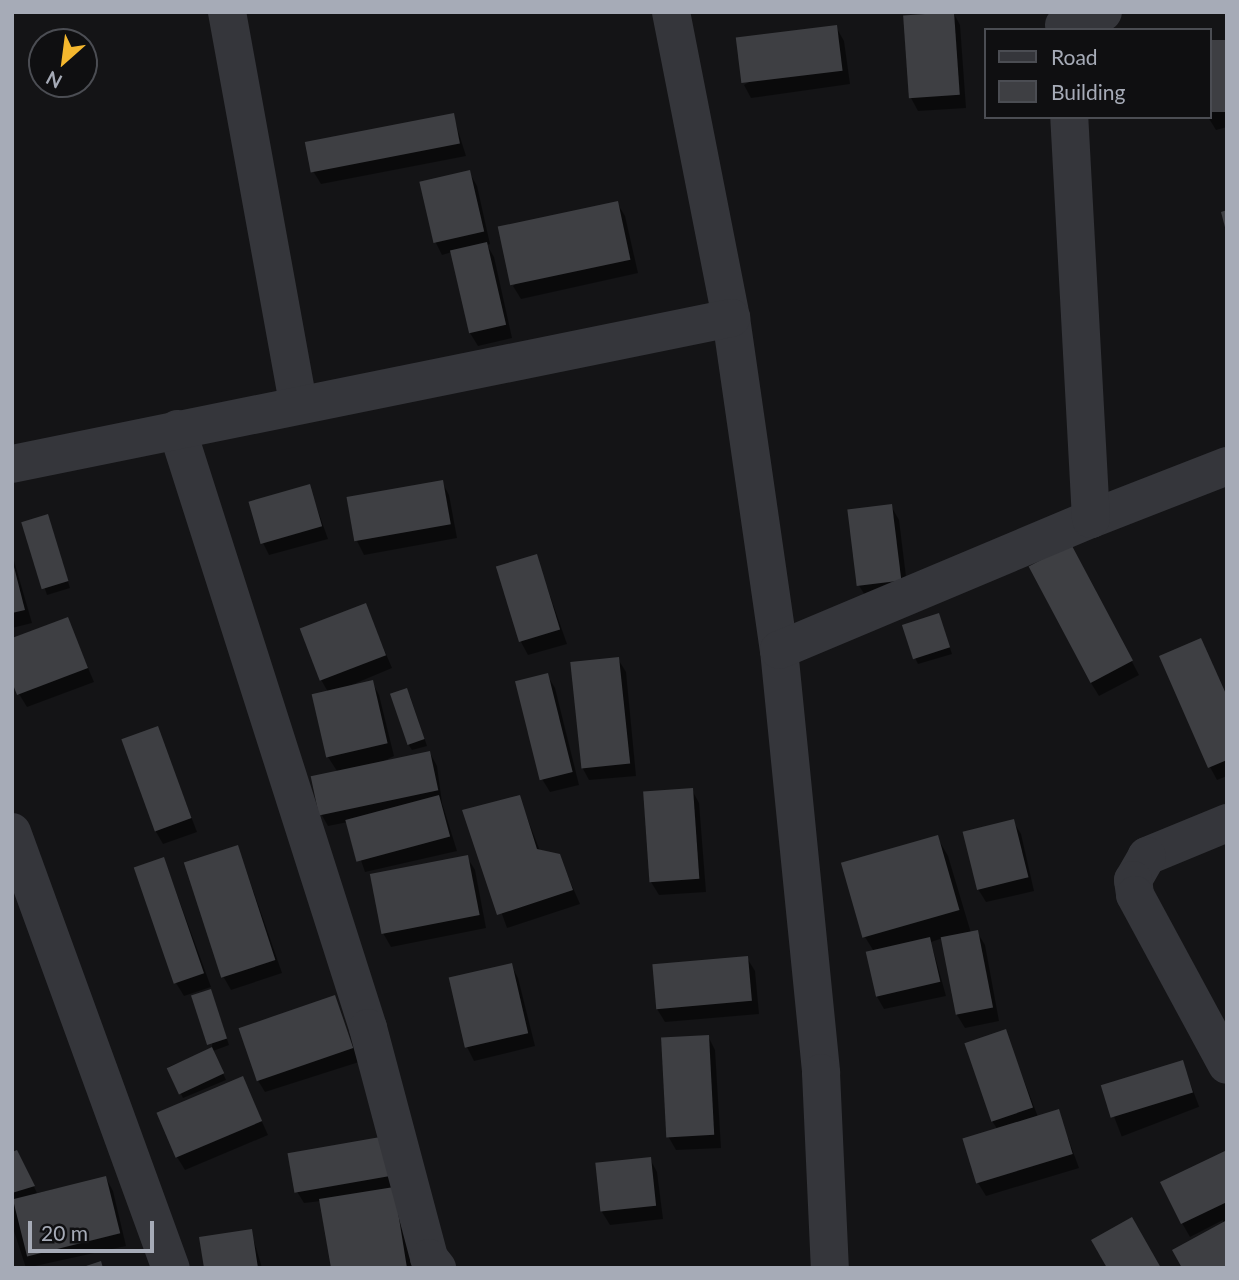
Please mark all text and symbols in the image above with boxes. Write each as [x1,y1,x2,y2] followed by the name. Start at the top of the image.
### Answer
[28,28,98,98] north arrow
[984,28,1211,119] legend
[1051,44,1098,69] text: Road
[42,67,66,94] text: N
[1051,79,1126,104] text: Building
[32,1206,158,1250] scale bar
[41,1220,88,1245] text: 20 m

